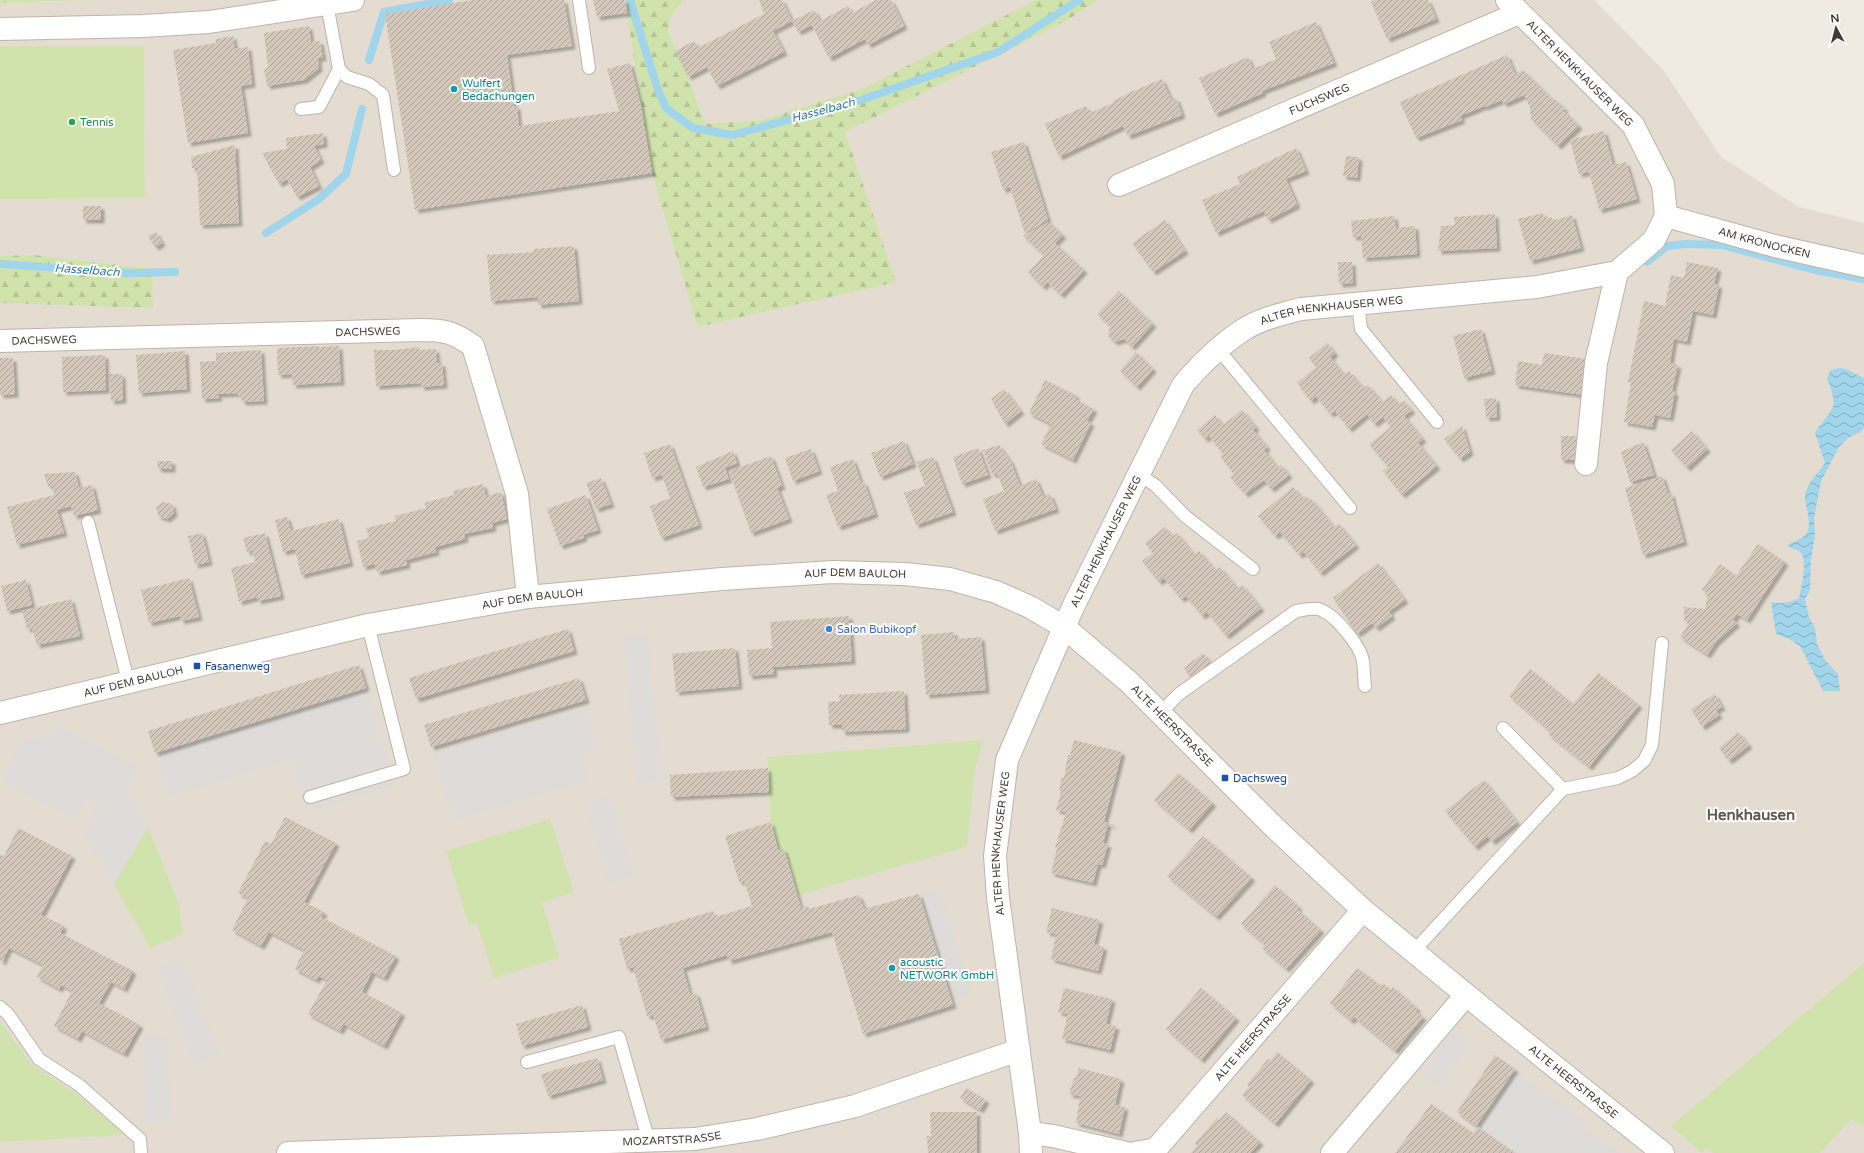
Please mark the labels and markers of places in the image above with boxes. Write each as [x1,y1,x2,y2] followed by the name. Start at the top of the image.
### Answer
[462,77,535,103] place label: Wulfert Bedachungen
[449,84,459,94] marker: Wulfert Bedachungen
[80,116,114,129] place label: Tennis
[67,117,77,127] marker: Tennis
[837,623,917,636] place label: Salon Bubikopf
[824,624,834,634] marker: Salon Bubikopf
[205,660,270,673] place label: Fasanenweg
[192,661,202,671] marker: Fasanenweg
[1233,772,1287,785] place label: Dachsweg
[1220,773,1230,783] marker: Dachsweg
[900,956,994,982] place label: acoustic NETWORK GmbH
[887,963,897,973] marker: acoustic NETWORK GmbH

